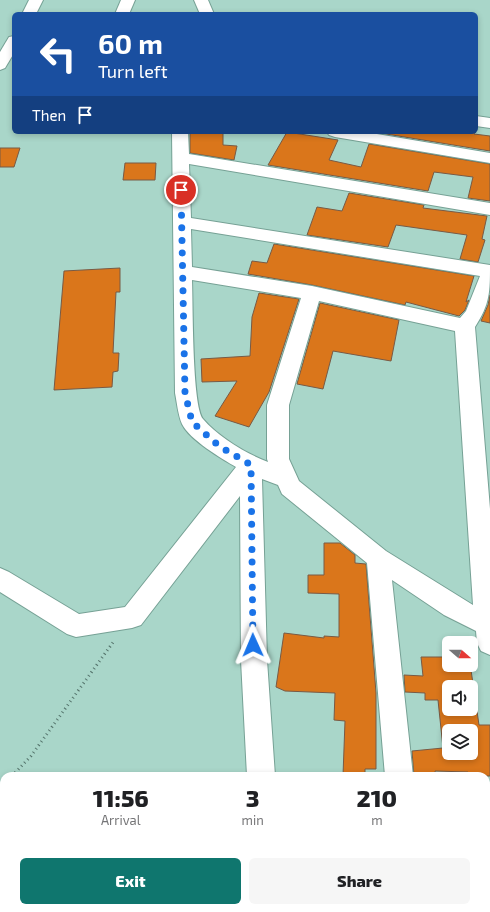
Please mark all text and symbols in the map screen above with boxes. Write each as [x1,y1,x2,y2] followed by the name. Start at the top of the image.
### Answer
[98,26,163,60] text: 60 m
[32,28,84,80] icon: left
[98,60,168,82] text: Turn left
[74,104,96,126] icon: arrive
[32,106,66,124] text: Then
[164,173,198,207] pin
[170,179,192,201] icon: arrive
[232,624,274,666] position arrow
[442,636,478,672] north arrow
[442,636,478,760] map controls
[442,680,478,716] button: sound
[442,724,478,760] button: layers
[93,783,149,812] text: 11:56
[246,783,260,812] text: 3
[357,783,397,812] text: 210
[101,812,141,828] text: Arrival
[242,812,264,828] text: min
[371,812,383,828] text: m
[20,858,241,904] button: Exit
[249,858,470,904] button: Share

